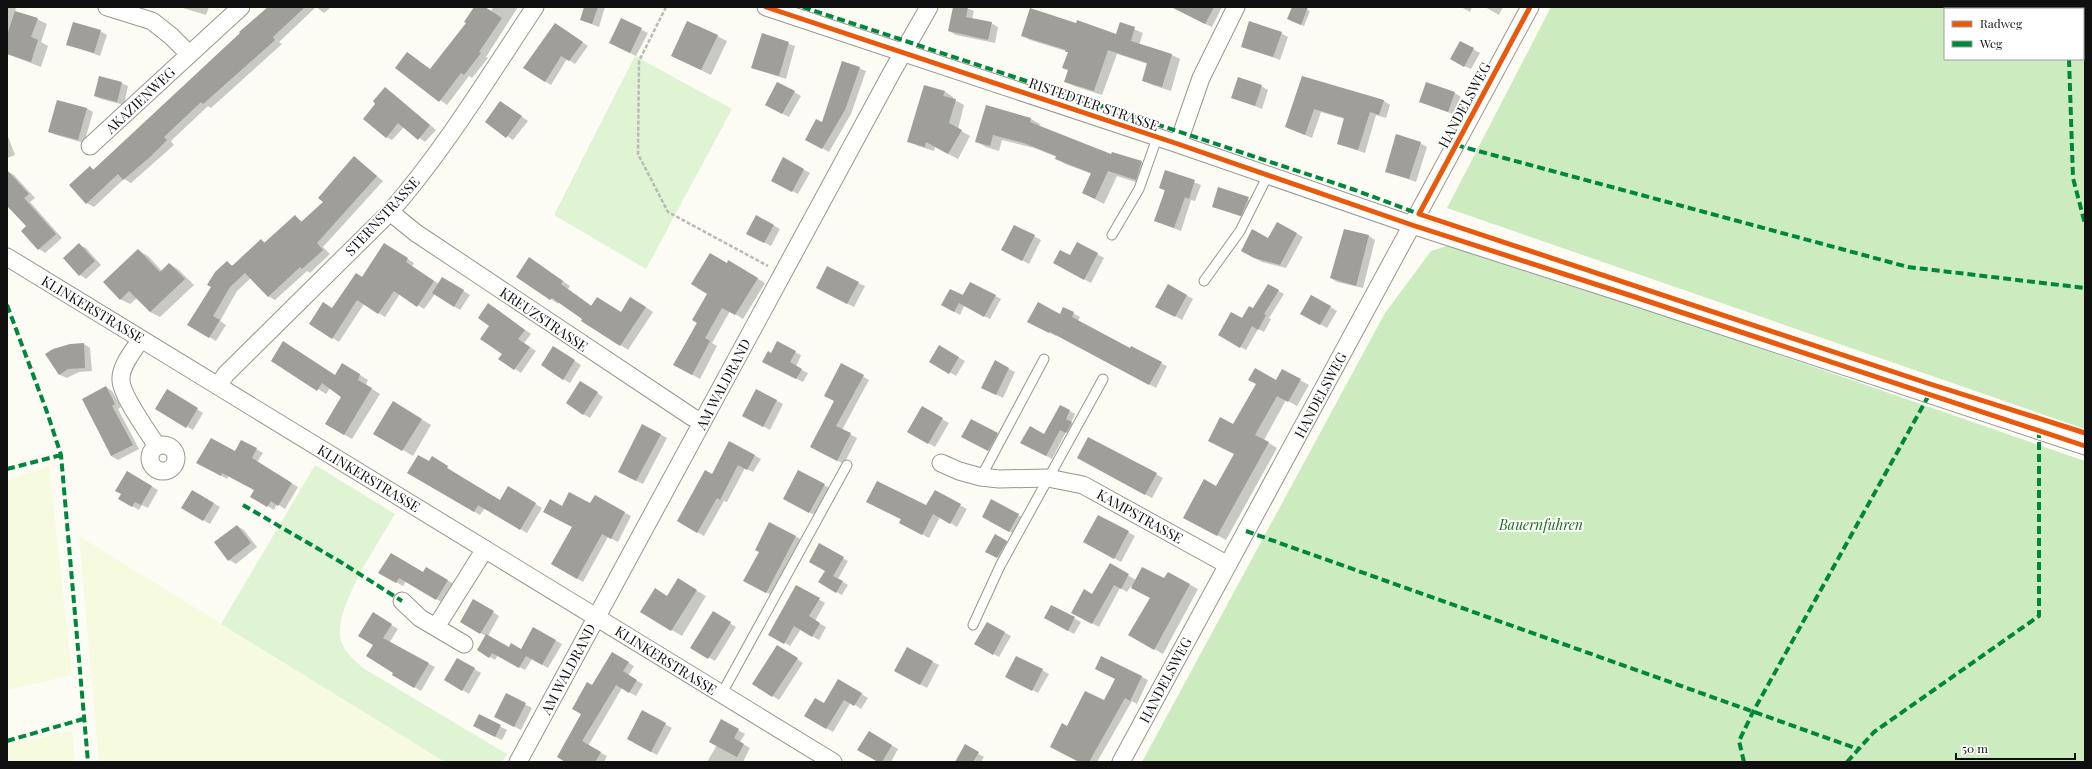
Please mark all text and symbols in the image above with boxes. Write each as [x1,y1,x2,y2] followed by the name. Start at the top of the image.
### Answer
[1944,8,2084,60] legend
[1980,15,2023,31] text: Radweg
[1979,35,2003,51] text: Weg
[1433,59,1495,151] street label: HANDELSWEG
[100,63,179,138] street label: AKAZIENWEG
[1027,73,1161,135] street label: RISTEDTER STRASSE
[340,172,424,260] street label: STERNSTRASSE
[38,271,148,347] street label: KLINKERSTRASSE
[496,282,592,356] street label: KREUZSTRASSE
[691,335,755,433] street label: AM WALDRAND
[1289,349,1351,441] street label: HANDELSWEG
[314,440,424,516] street label: KLINKERSTRASSE
[1093,484,1187,548] street label: KAMPSTRASSE
[1498,515,1583,534] park label: Bauernfuhren
[536,620,600,718] street label: AM WALDRAND
[612,621,720,699] street label: KLINKERSTRASSE
[1134,634,1196,726] street label: HANDELSWEG
[1956,735,2075,761] scale bar
[1962,740,1988,756] text: 50 m

